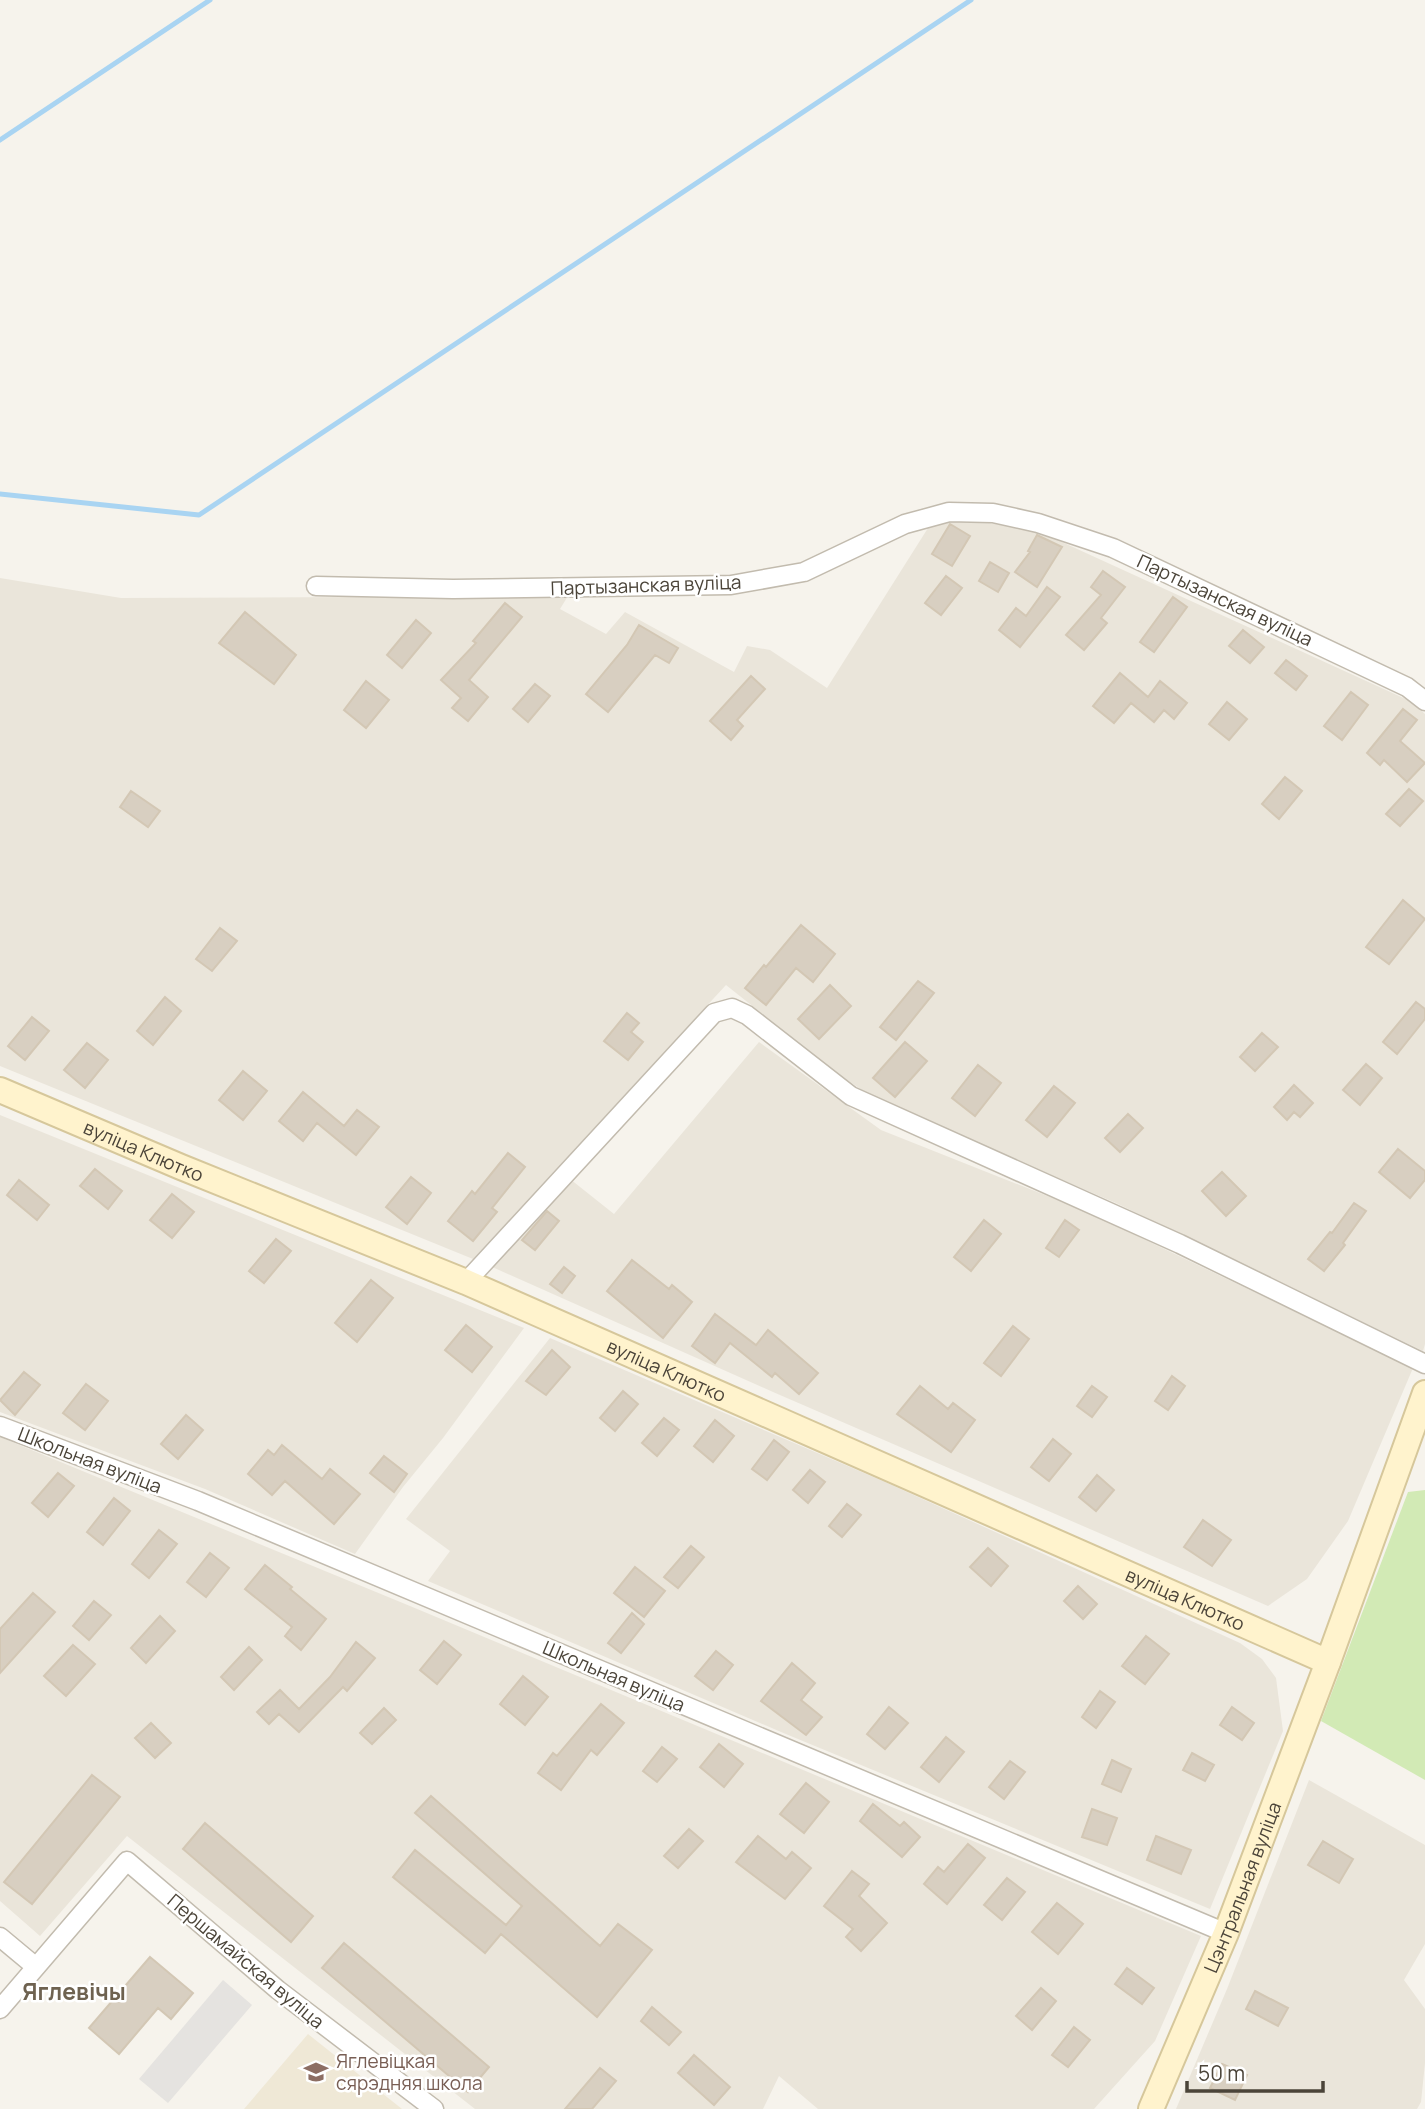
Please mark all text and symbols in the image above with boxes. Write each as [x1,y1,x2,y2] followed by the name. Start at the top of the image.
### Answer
[1133,548,1317,652] street label: Партызанская вуліца
[550,569,742,601] street label: Партызанская вуліца
[80,1114,207,1188] street label: вуліца Клютко
[603,1333,730,1408] street label: вуліца Клютко
[14,1421,166,1499] street label: Школьная вуліца
[1122,1561,1249,1637] street label: вуліца Клютко
[539,1634,689,1718] street label: Школьная вуліца
[1198,1798,1287,1977] street label: Цэнтральная вуліца
[162,1888,330,2034] street label: Першамайская вуліца
[22,1975,126,2007] district label: Яглевічы
[336,2048,483,2096] place label: Яглевіцкая сярэдняя школа
[1187,2050,1324,2094] scale bar
[302,2058,330,2086] school or university icon: Яглевіцкая сярэдняя школа
[1198,2059,1245,2087] text: 50 m

